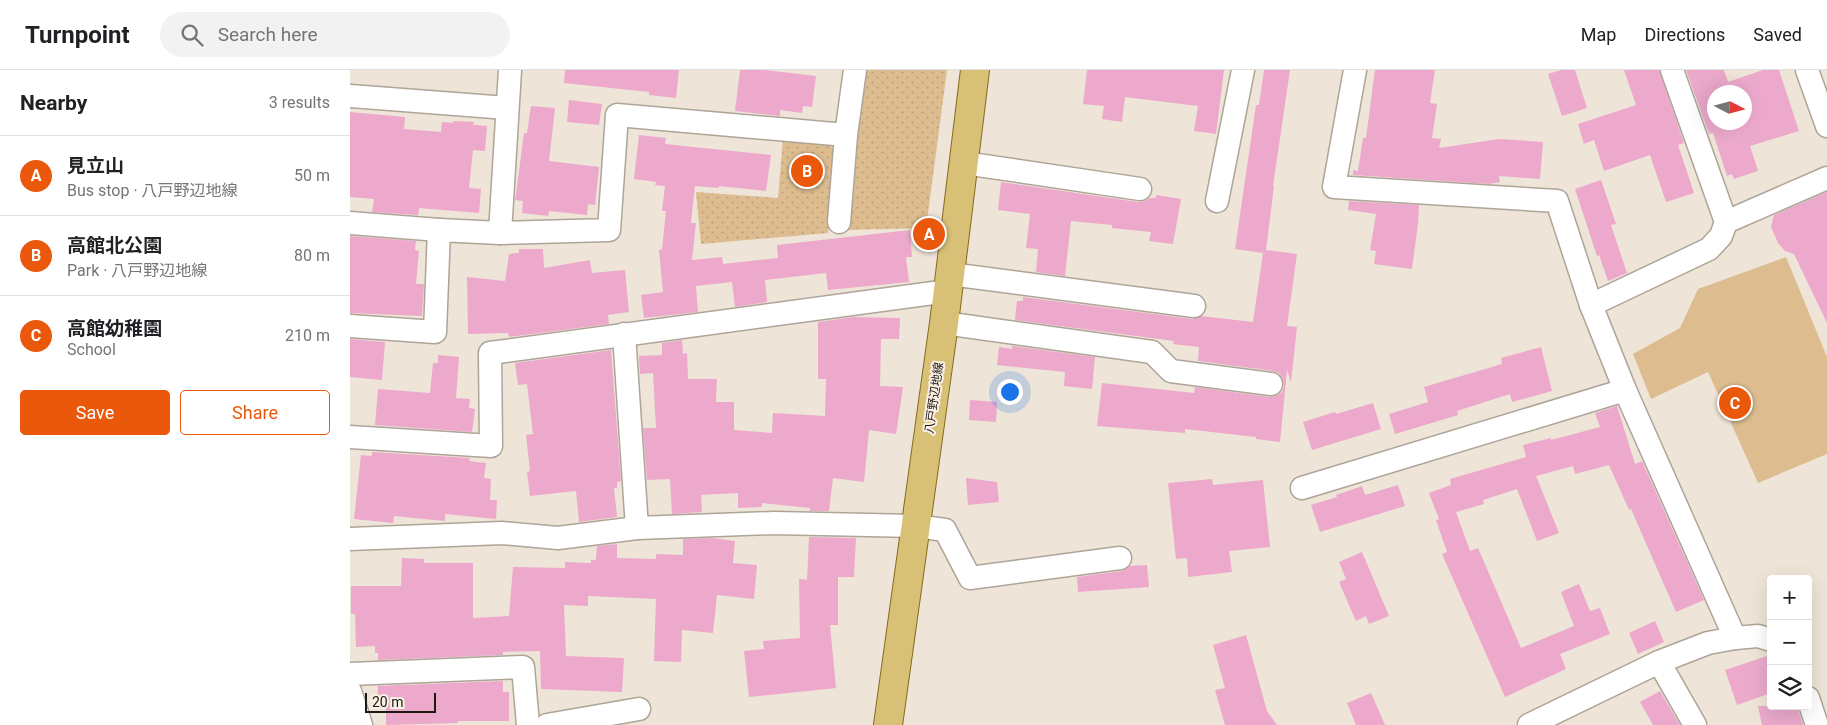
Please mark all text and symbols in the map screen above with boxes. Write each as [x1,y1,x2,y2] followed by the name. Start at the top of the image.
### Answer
[160,12,510,57] search box
[25,21,130,49] text: Turnpoint
[178,21,206,49] icon: search
[218,23,318,46] text: Search here
[1581,24,1616,45] text: Map
[1644,24,1725,45] text: Directions
[1753,24,1802,45] text: Saved
[1707,85,1752,130] north arrow
[20,91,87,115] text: Nearby
[269,93,330,112] text: 3 results
[791,152,823,190] pin: B
[67,154,124,177] text: 見立山
[31,166,41,185] text: A
[294,166,330,185] text: 50 m
[67,181,238,200] text: Bus stop · 八戸野辺地線
[913,215,945,253] pin: A
[67,234,162,257] text: 高館北公園
[31,246,41,265] text: B
[294,246,330,265] text: 80 m
[67,261,207,280] text: Park · 八戸野辺地線
[67,317,162,340] text: 高館幼稚園
[31,326,41,345] text: C
[285,326,330,345] text: 210 m
[67,340,116,359] text: School
[922,361,946,435] street label: 八戸野辺地線
[997,379,1023,405] your location
[1719,384,1751,422] pin: C
[20,390,170,435] button: Save
[180,390,330,435] button: Share
[1767,575,1812,710] map controls
[1767,575,1812,620] button: +
[1767,620,1812,665] button: −
[1767,665,1812,710] button: layers
[365,690,436,713] scale bar
[372,694,404,710] text: 20 m

